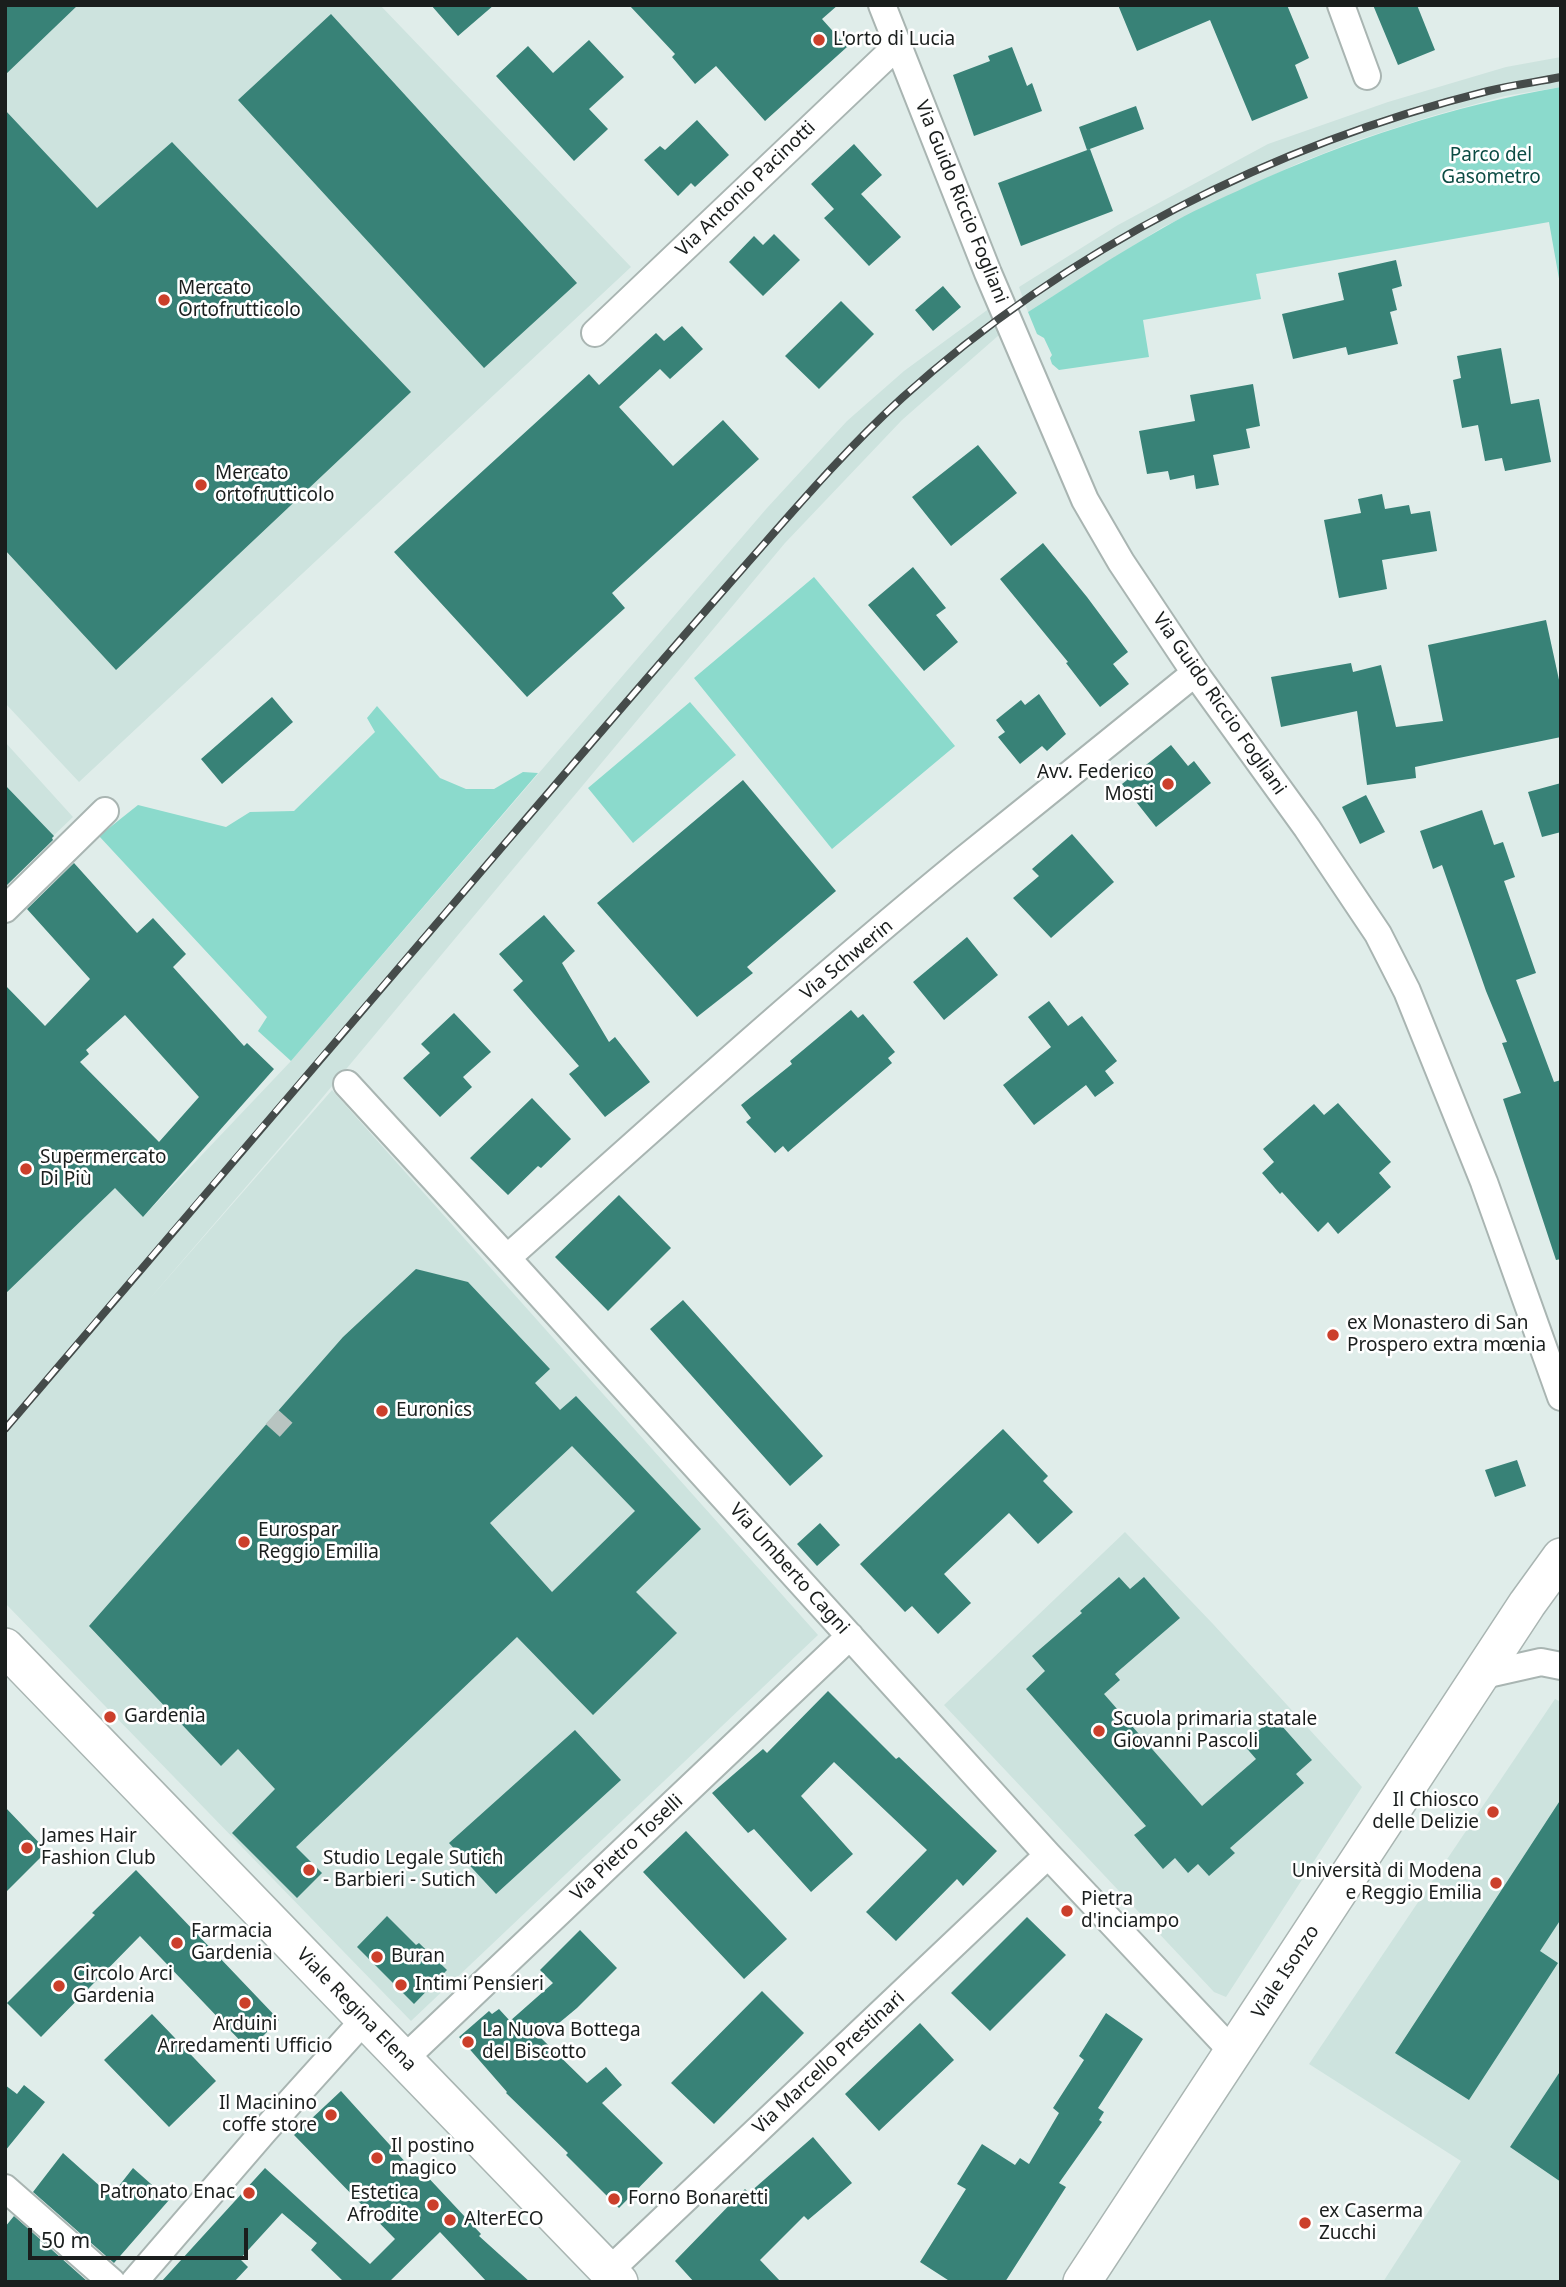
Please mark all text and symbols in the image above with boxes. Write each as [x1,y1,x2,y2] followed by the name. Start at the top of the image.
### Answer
[833,29,955,51] place label: L'orto di Lucia
[811,32,827,48] marker: L'orto di Lucia
[910,97,1012,307] street label: Via Guido Riccio Fogliani
[671,116,821,262] street label: Via Antonio Pacinotti
[1441,145,1541,189] park label: Parco del Gasometro
[178,278,301,322] place label: Mercato Ortofrutticolo
[156,292,172,308] marker: Mercato Ortofrutticolo
[215,463,334,507] place label: Mercato ortofrutticolo
[193,477,209,493] marker: Mercato ortofrutticolo
[1147,609,1291,799] street label: Via Guido Riccio Fogliani
[1037,762,1154,806] place label: Avv. Federico Mosti
[1160,776,1176,792] marker: Avv. Federico Mosti
[796,915,898,1005] street label: Via Schwerin
[40,1147,167,1191] place label: Supermercato Di Più
[18,1161,34,1177] marker: Supermercato Di Più
[1347,1313,1546,1357] place label: ex Monastero di San Prospero extra mœnia
[1325,1327,1341,1343] marker: ex Monastero di San Prospero extra mœnia
[396,1400,472,1422] place label: Euronics
[374,1403,390,1419] marker: Euronics
[724,1499,854,1639] street label: Via Umberto Cagni
[258,1520,379,1564] place label: Eurospar Reggio Emilia
[236,1534,252,1550] marker: Eurospar Reggio Emilia
[124,1706,206,1728] place label: Gardenia
[102,1709,118,1725] marker: Gardenia
[1113,1709,1317,1753] place label: Scuola primaria statale Giovanni Pascoli
[1091,1723,1107,1739] marker: Scuola primaria statale Giovanni Pascoli
[566,1790,688,1906] street label: Via Pietro Toselli
[1372,1790,1479,1834] place label: Il Chiosco delle Delizie
[1485,1804,1501,1820] marker: Il Chiosco delle Delizie
[41,1826,156,1870] place label: James Hair Fashion Club
[19,1840,35,1856] marker: James Hair Fashion Club
[323,1848,503,1892] place label: Studio Legale Sutich - Barbieri - Sutich
[1292,1861,1482,1905] place label: Università di Modena e Reggio Emilia
[301,1862,317,1878] marker: Studio Legale Sutich - Barbieri - Sutich
[1488,1875,1504,1891] marker: Università di Modena e Reggio Emilia
[1081,1889,1179,1933] place label: Pietra d'inciampo
[1059,1903,1075,1919] marker: Pietra d'inciampo
[191,1921,273,1965] place label: Farmacia Gardenia
[1247,1921,1325,2023] street label: Viale Isonzo
[169,1935,185,1951] marker: Farmacia Gardenia
[291,1944,421,2076] street label: Viale Regina Elena
[391,1946,445,1968] place label: Buran
[369,1949,385,1965] marker: Buran
[73,1964,173,2008] place label: Circolo Arci Gardenia
[415,1974,544,1996] place label: Intimi Pensieri
[393,1977,409,1993] marker: Intimi Pensieri
[51,1978,67,1994] marker: Circolo Arci Gardenia
[748,1987,910,2139] street label: Via Marcello Prestinari
[237,1995,253,2011] marker: Arduini Arredamenti Ufficio
[158,2014,332,2058] place label: Arduini Arredamenti Ufficio
[482,2020,641,2064] place label: La Nuova Bottega del Biscotto
[460,2034,476,2050] marker: La Nuova Bottega del Biscotto
[219,2093,317,2137] place label: Il Macinino coffe store
[323,2107,339,2123] marker: Il Macinino coffe store
[391,2136,475,2180] place label: Il postino magico
[369,2150,385,2166] marker: Il postino magico
[99,2182,235,2204] place label: Patronato Enac
[347,2183,419,2227] place label: Estetica Afrodite
[241,2185,257,2201] marker: Patronato Enac
[628,2188,768,2210] place label: Forno Bonaretti
[606,2191,622,2207] marker: Forno Bonaretti
[425,2197,441,2213] marker: Estetica Afrodite
[1319,2201,1423,2245] place label: ex Caserma Zucchi
[464,2209,543,2231] place label: AlterECO
[442,2212,458,2228] marker: AlterECO
[32,2214,252,2258] scale bar
[1297,2215,1313,2231] marker: ex Caserma Zucchi
[41,2226,90,2254] text: 50 m

